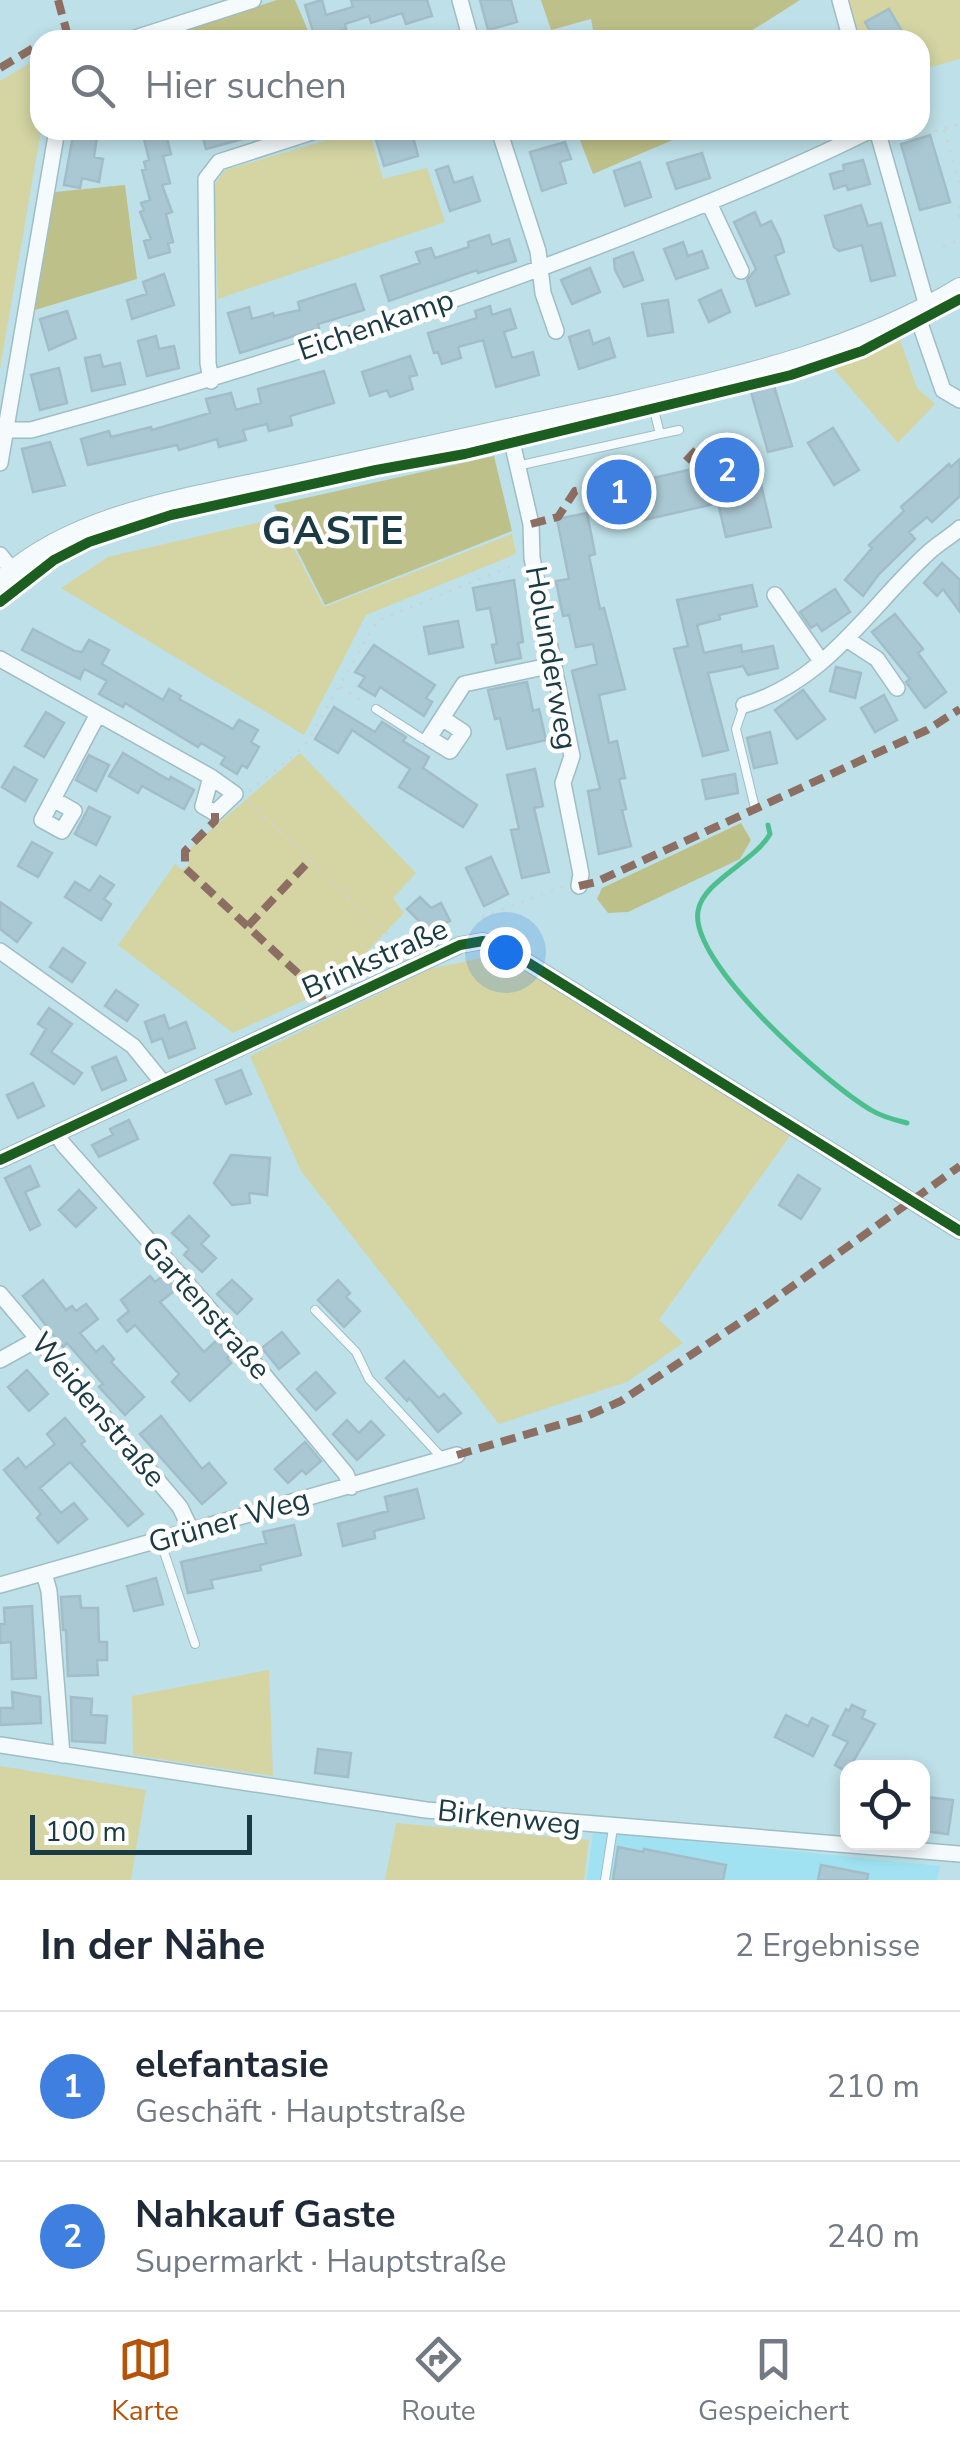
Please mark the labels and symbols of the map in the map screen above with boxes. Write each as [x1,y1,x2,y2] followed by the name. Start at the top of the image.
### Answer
[293,279,459,371] street label: Eichenkamp
[694,432,760,508] pin: 2
[586,454,652,530] pin: 1
[262,504,406,558] district label: GASTE
[515,563,587,753] street label: Holunderweg
[296,909,454,1009] street label: Brinkstraße
[480,927,531,978] your location
[132,1227,280,1389] street label: Gartenstraße
[21,1324,175,1496] street label: Weidenstraße
[144,1478,314,1564] street label: Grüner Weg
[435,1790,583,1846] street label: Birkenweg
[30,1810,252,1854] scale bar

